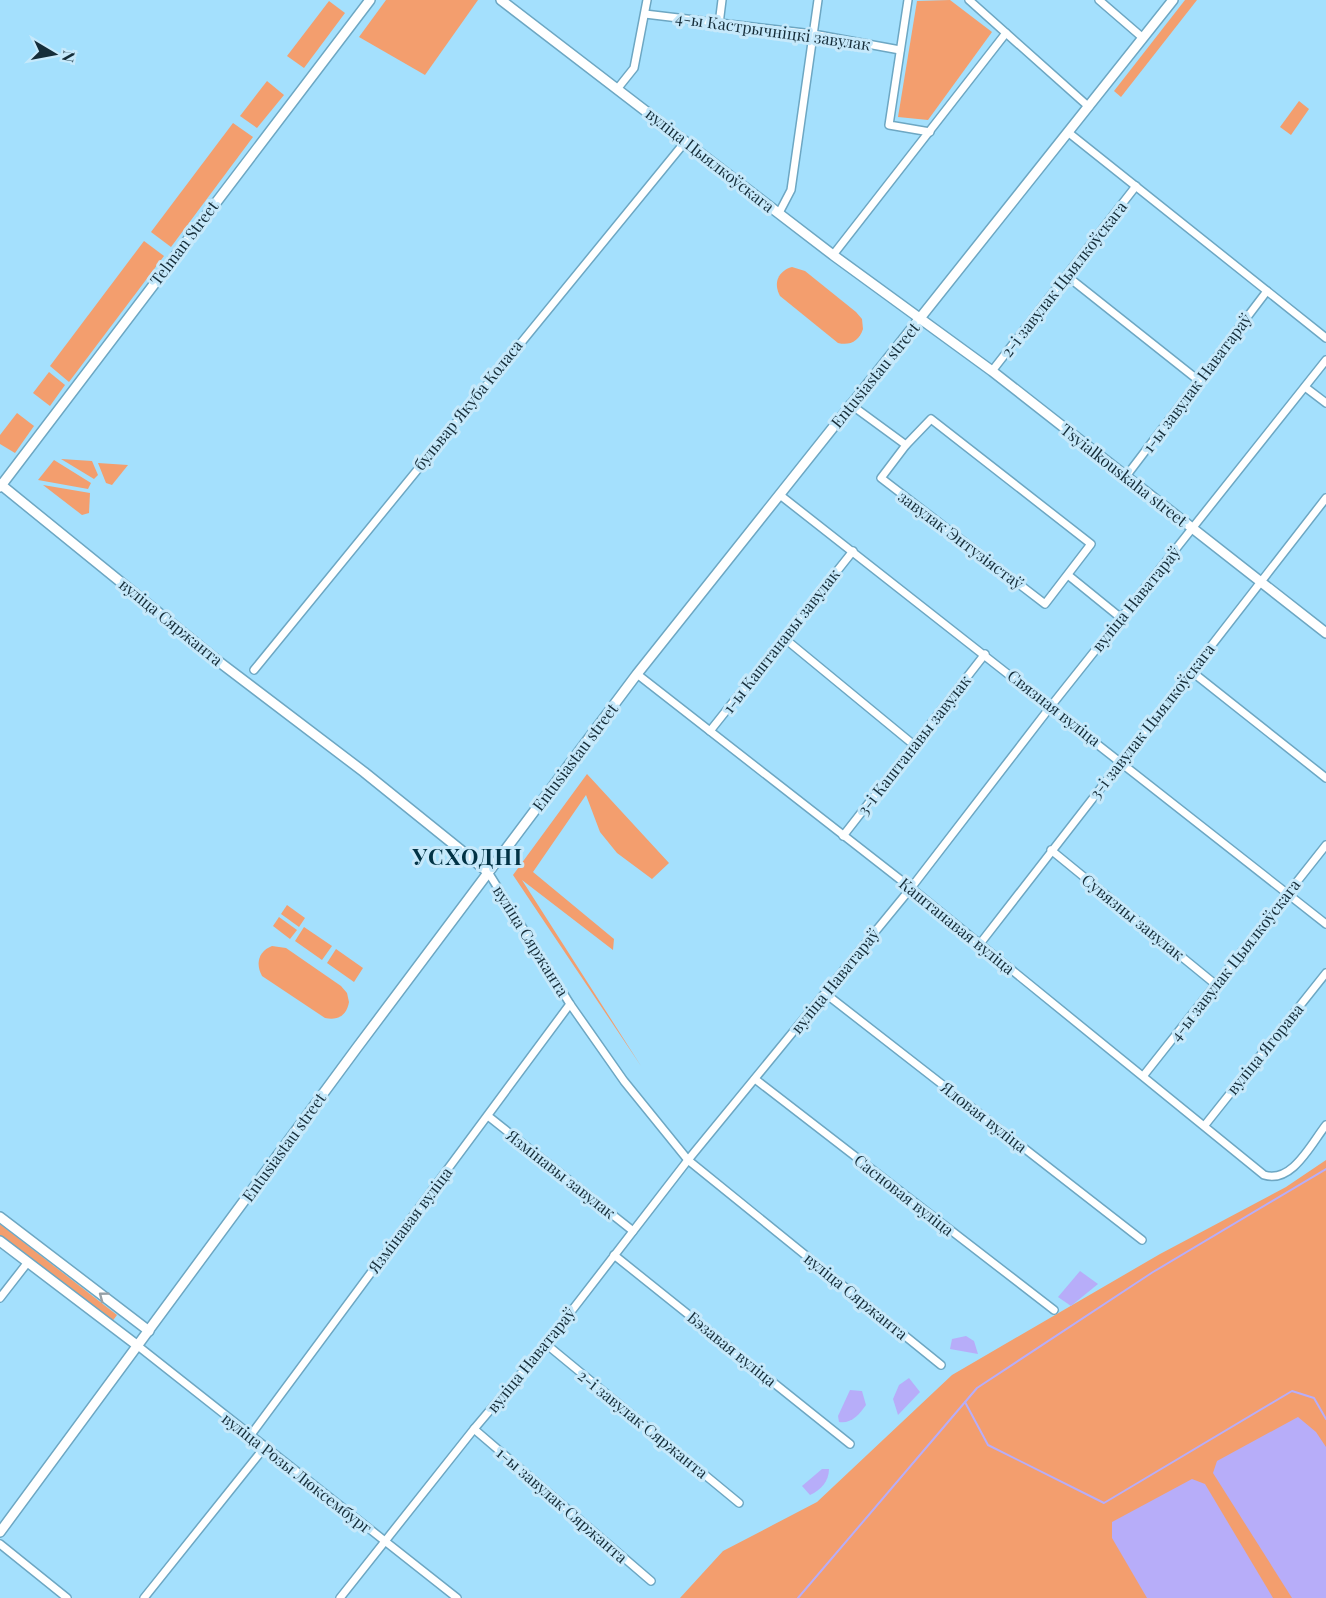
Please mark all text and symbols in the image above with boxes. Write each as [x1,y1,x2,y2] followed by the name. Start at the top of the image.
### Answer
[674,6,872,55] street label: 4-ы Кастрычніцкі завулак
[24,24,84,84] north arrow
[58,49,81,65] text: N
[642,103,779,216] street label: вуліца Цыялкоўскага
[145,196,222,289] street label: Telman Street
[996,197,1131,361] street label: 2-і завулак Цыялкоўскага
[1137,309,1256,457] street label: 1-ы завулак Наватараў
[826,317,924,432] street label: Entusiastau street
[409,335,527,474] street label: бульвар Якуба Коласа
[1057,419,1192,531] street label: Tsyialkouskaha street
[894,486,1028,594] street label: завулак Энтузіястаў
[1087,542,1184,655] street label: вуліца Наватараў
[718,564,844,717] street label: 1-ы Каштанавы завулак
[115,573,227,670] street label: вуліца Сяржанта
[1084,639,1219,803] street label: 3-і завулак Цыялкоўскага
[1003,665,1105,751] street label: Связная вуліца
[852,670,975,819] street label: 3-і Каштанавы завулак
[527,698,622,815] street label: Entusiastau street
[412,841,523,871] district label: УСХОДНІ
[1078,869,1189,965] street label: Сувязны завулак
[895,873,1019,979] street label: Каштанавая вуліца
[1165,874,1304,1045] street label: 4-ы завулак Цыялкоўскага
[489,881,574,1000] street label: вуліца Сяржанта
[786,924,883,1037] street label: вуліца Наватараў
[1222,999,1308,1098] street label: вуліца Ягорава
[936,1076,1032,1157] street label: Яловая вуліца
[237,1088,330,1205] street label: Entusiastau street
[502,1124,620,1223] street label: Язмінавы завулак
[850,1149,958,1240] street label: Сасновая вуліца
[362,1162,456,1278] street label: Язмінавая вуліца
[800,1247,912,1344] street label: вуліца Сяржанта
[98,1292,109,1303] one-way arrow
[482,1303,579,1416] street label: вуліца Наватараў
[684,1306,781,1391] street label: Бэзавая вуліца
[574,1365,713,1483] street label: 2-і завулак Сяржанта
[218,1407,377,1538] street label: вуліца Розы Люксембург
[492,1442,632,1567] street label: 1-ы завулак Сяржанта

